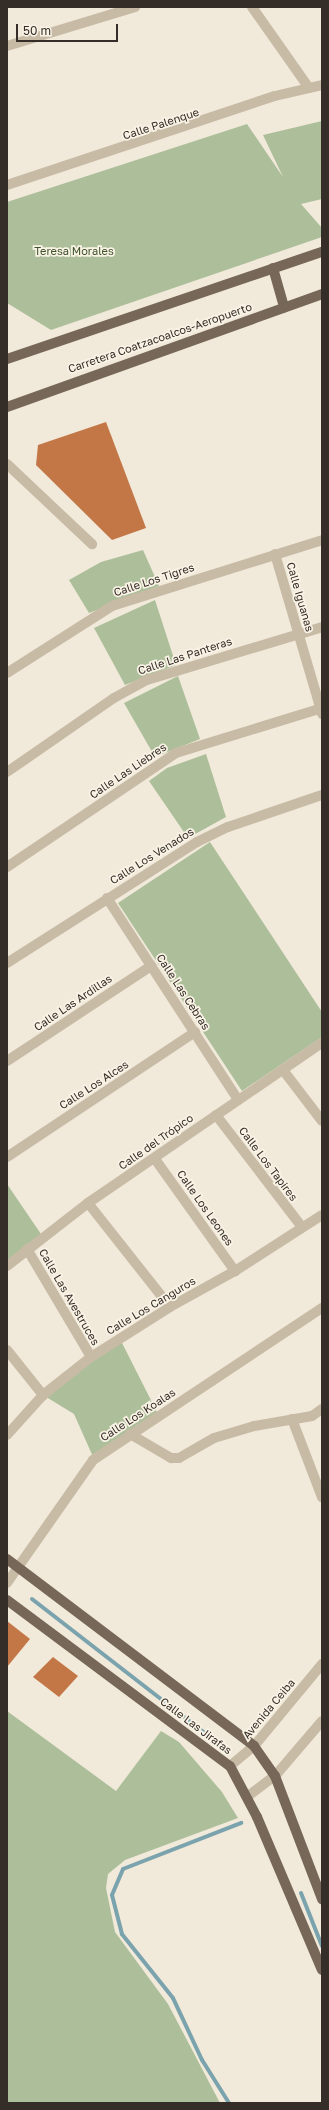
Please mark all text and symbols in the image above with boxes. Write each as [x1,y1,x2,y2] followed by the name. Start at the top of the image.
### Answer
[18,16,120,42] scale bar
[23,23,51,38] text: 50 m
[121,105,201,143] street label: Calle Palenque
[34,244,114,258] park label: Teresa Morales
[66,300,254,376] street label: Carretera Coatzacoalcos-Aeropuerto
[112,561,196,599] street label: Calle Los Tigres
[284,561,316,633] street label: Calle Iguanas
[136,635,234,677] street label: Calle Las Panteras
[87,740,169,802] street label: Calle Las Liebres
[108,825,196,887] street label: Calle Los Venados
[154,952,212,1032] street label: Calle Las Cebras
[31,972,115,1034] street label: Calle Las Ardillas
[57,1058,131,1112] street label: Calle Los Alces
[116,1111,196,1173] street label: Calle del Trópico
[236,1124,300,1204] street label: Calle Los Tapires
[174,1168,236,1248] street label: Calle Los Leones
[36,1246,102,1348] street label: Calle Las Avestruces
[104,1274,198,1338] street label: Calle Los Canguros
[98,1386,178,1444] street label: Calle Los Koalas
[240,1676,298,1742] street label: Avenida Ceiba
[158,1695,234,1757] street label: Calle Las Jirafas

